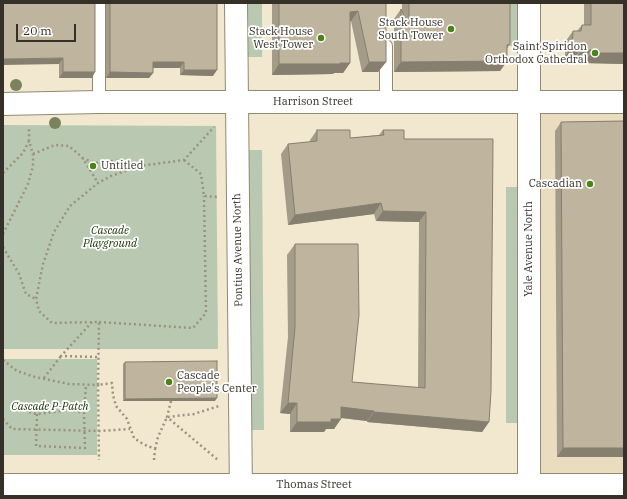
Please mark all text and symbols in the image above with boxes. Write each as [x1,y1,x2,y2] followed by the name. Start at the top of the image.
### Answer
[18,16,78,42] scale bar
[378,16,443,42] place label: Stack House South Tower
[23,23,52,38] text: 20 m
[446,24,456,34] marker: Stack House South Tower
[249,25,313,51] place label: Stack House West Tower
[316,33,326,43] marker: Stack House West Tower
[485,40,587,66] place label: Saint Spiridon Orthodox Cathedral
[590,48,600,58] marker: Saint Spiridon Orthodox Cathedral
[273,95,353,109] street label: Harrison Street
[101,159,143,173] place label: Untitled
[88,161,98,171] marker: Untitled
[529,177,582,191] place label: Cascadian
[585,179,595,189] marker: Cascadian
[230,193,246,307] street label: Pontius Avenue North
[522,201,536,297] street label: Yale Avenue North
[83,224,137,250] park label: Cascade Playground
[177,369,257,395] place label: Cascade People's Center
[164,377,174,387] marker: Cascade People's Center
[11,400,89,414] park label: Cascade P-Patch
[276,478,352,492] street label: Thomas Street

